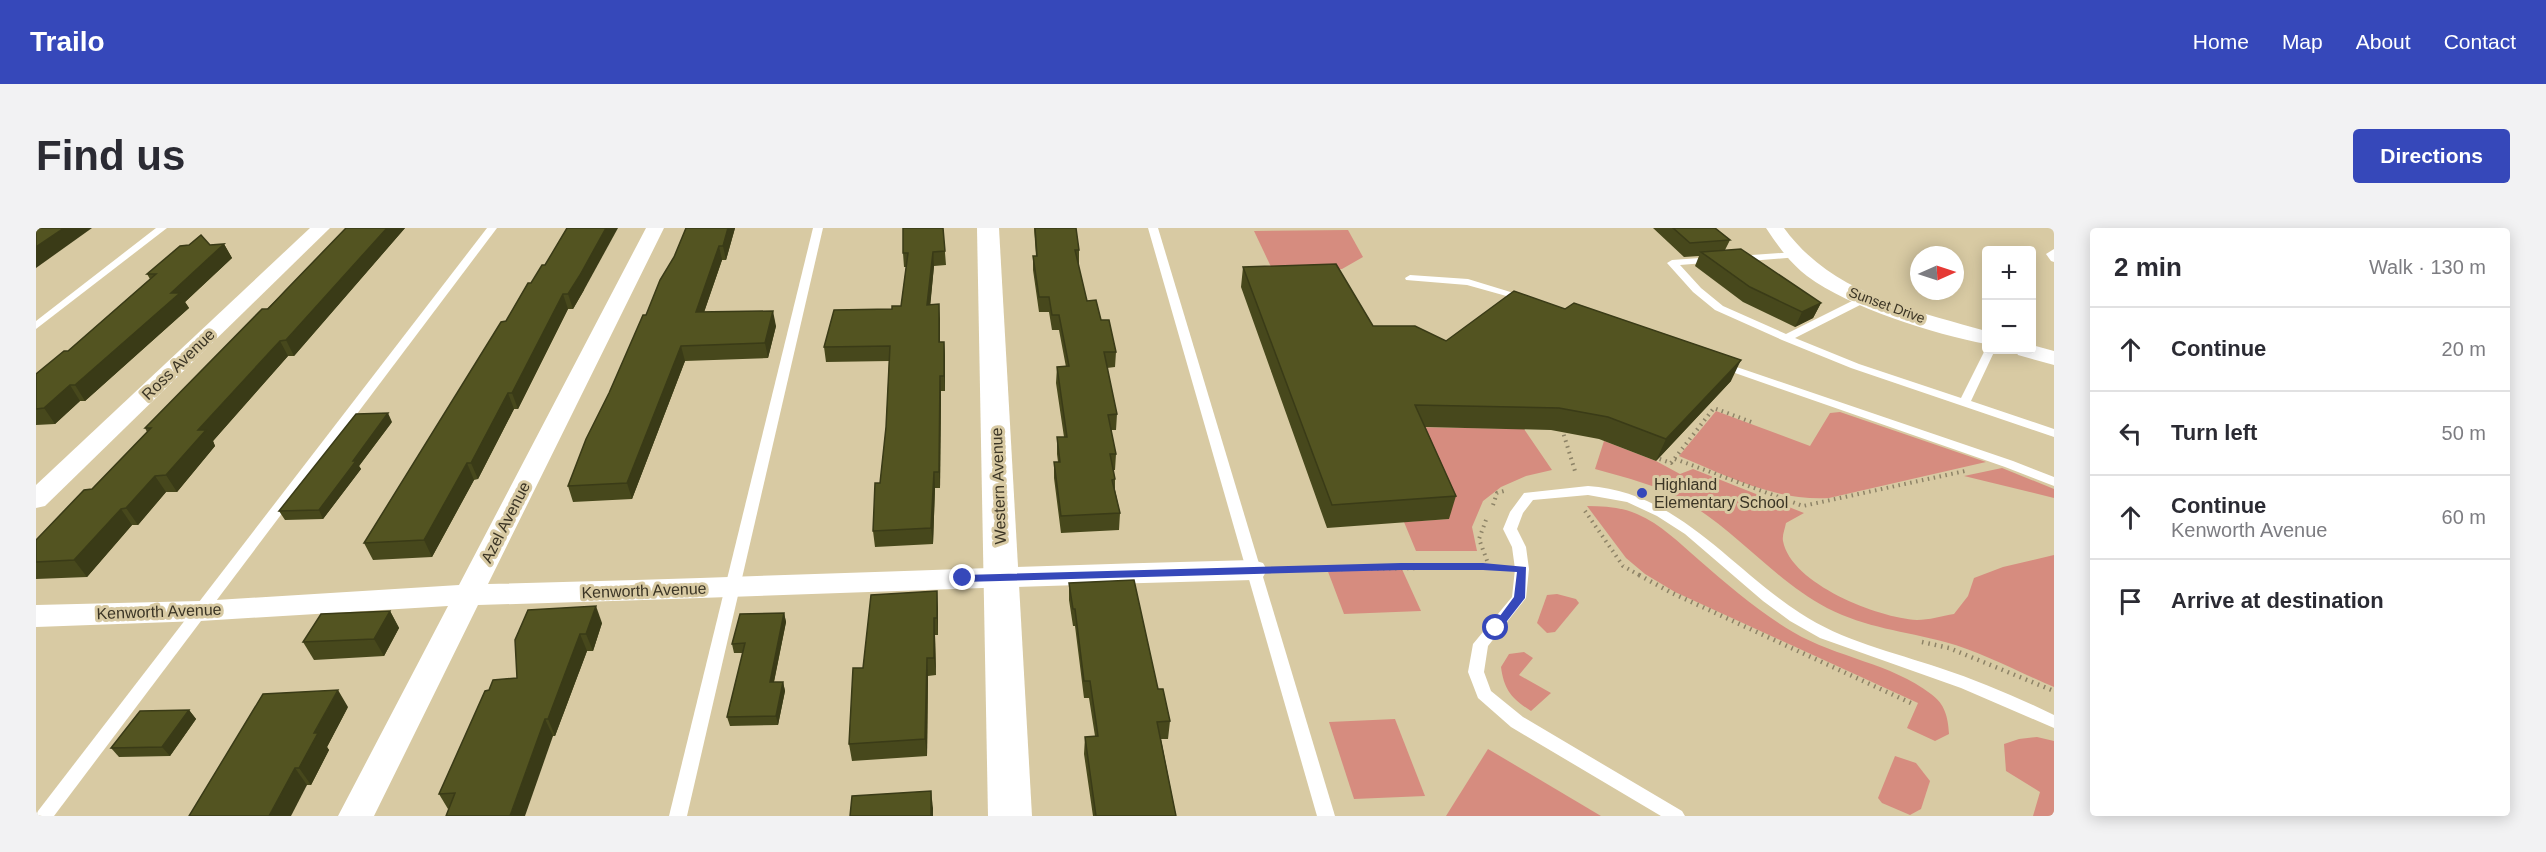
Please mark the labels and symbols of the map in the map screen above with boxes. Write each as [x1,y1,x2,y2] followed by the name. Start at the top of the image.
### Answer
[1910,246,1964,300] north arrow
[1847,284,1928,326] street label: Sunset Drive
[139,326,218,403] street label: Ross Avenue
[988,427,1009,545] street label: Western Avenue
[1654,476,1788,511] place label: Highland Elementary School
[478,479,533,566] street label: Azel Avenue
[1635,486,1649,500] marker: Highland Elementary School
[949,564,975,590] route end
[581,580,707,601] street label: Kenworth Avenue
[96,601,222,622] street label: Kenworth Avenue
[1482,614,1508,640] route start

